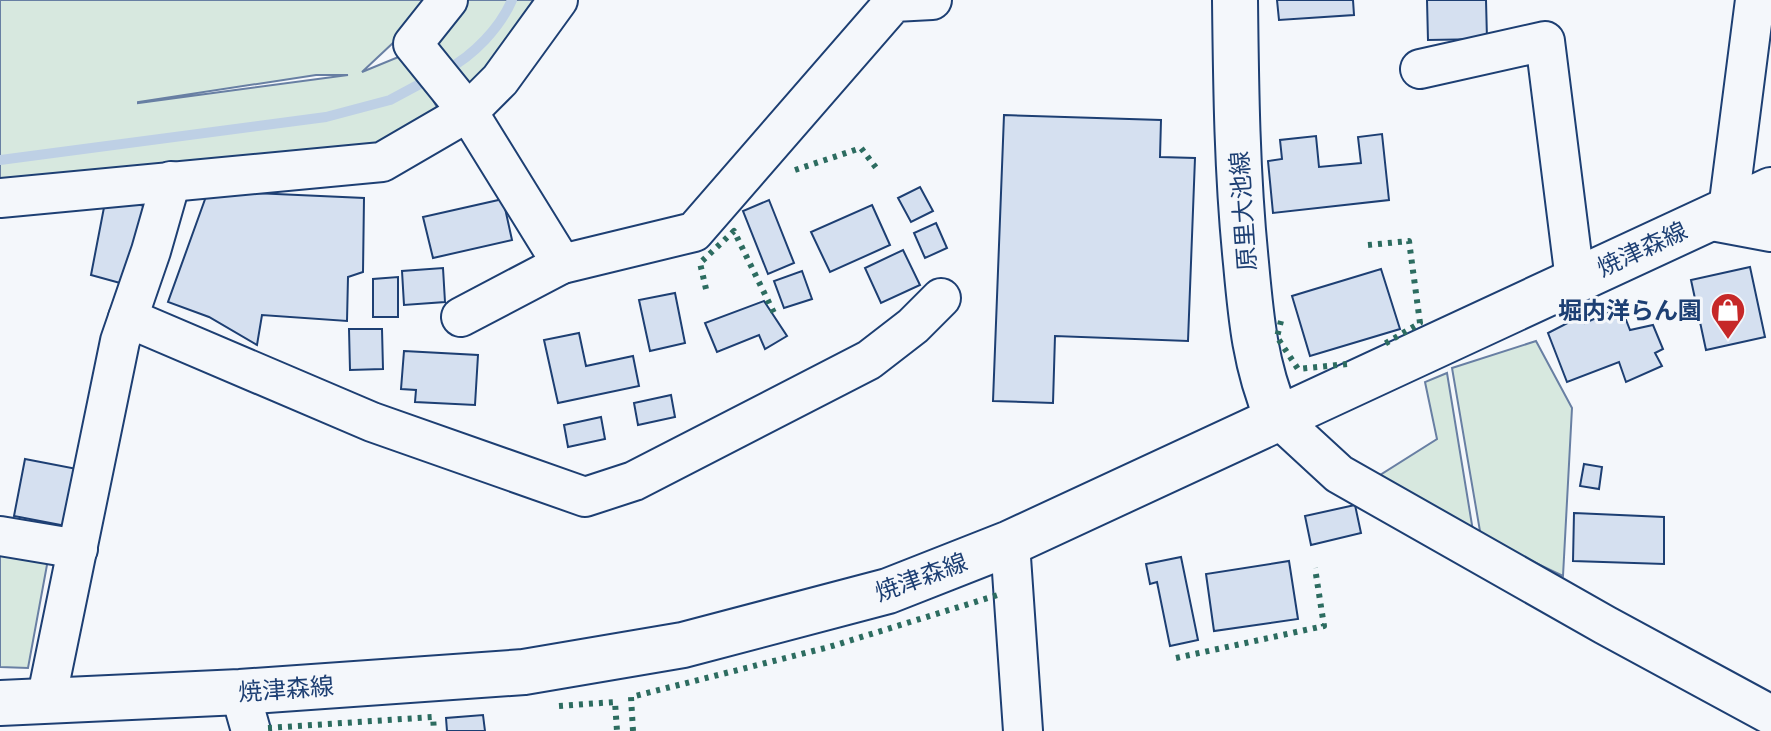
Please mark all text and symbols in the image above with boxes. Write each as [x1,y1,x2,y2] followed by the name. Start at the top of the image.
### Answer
[1225,150,1261,272] street label: 原里大池線
[1593,216,1691,282] street label: 焼津森線
[1709,291,1747,341] shop icon: 堀内洋らん園
[1558,297,1702,324] place label: 堀内洋らん園
[871,548,971,606] street label: 焼津森線
[237,672,335,706] street label: 焼津森線

